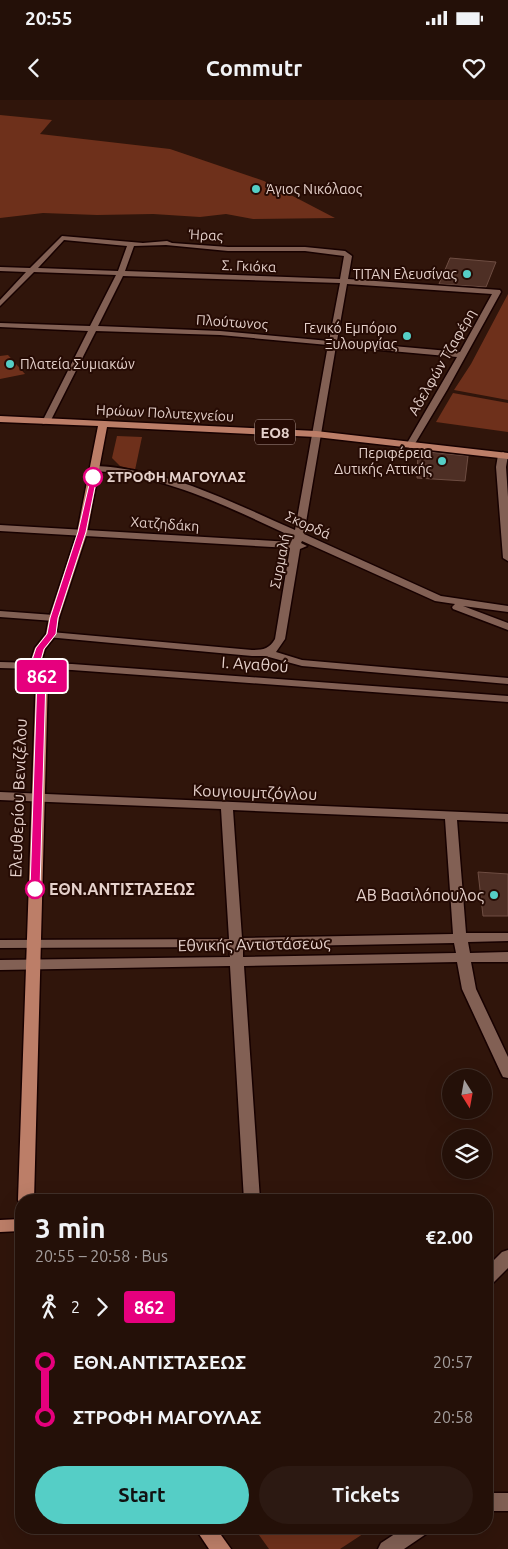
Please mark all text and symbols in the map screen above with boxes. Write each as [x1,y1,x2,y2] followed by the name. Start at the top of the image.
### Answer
[25,7,73,29] text: 20:55
[20,54,48,82] icon: back
[460,54,488,82] icon: heart
[206,55,302,80] text: Commutr
[266,181,363,197] place label: Άγιος Νικόλαος
[250,183,262,195] marker: Άγιος Νικόλαος
[188,226,224,244] street label: Ήρας
[221,257,277,275] street label: Σ. Γκιόκα
[353,266,458,282] place label: TITAN Ελευσίνας
[461,268,473,280] marker: TITAN Ελευσίνας
[405,306,479,418] street label: Αδελφών Τζαφέρη
[196,312,269,333] street label: Πλούτωνος
[304,320,398,352] place label: Γενικό Εμπόριο Ξυλουργίας
[401,330,413,342] marker: Γενικό Εμπόριο Ξυλουργίας
[20,356,135,372] place label: Πλατεία Συμιακών
[4,358,16,370] marker: Πλατεία Συμιακών
[96,401,234,425] street label: Ηρώων Πολυτεχνείου
[255,420,295,444] road number: ΕΟ8
[334,445,433,477] place label: Περιφέρεια Δυτικής Αττικής
[436,455,448,467] marker: Περιφέρεια Δυτικής Αττικής
[83,467,103,487] marker: ΣΤΡΟΦΗ ΜΑΓΟΥΛΑΣ
[107,469,246,485] place label: ΣΤΡΟΦΗ ΜΑΓΟΥΛΑΣ
[283,508,334,543] street label: Σκορδά
[130,514,200,534] street label: Χατζηδάκη
[267,532,293,590] street label: Συρμαλή
[221,653,289,675] street label: Ι. Αγαθού
[13,660,71,692] line badge: 862
[27,666,57,686] text: 862
[6,718,31,878] street label: Ελευθερίου Βενιζέλου
[192,781,318,804] street label: Κουγιουμτζόγλου
[25,879,45,899] marker: ΕΘΝ.ΑΝΤΙΣΤΑΣΕΩΣ
[49,880,195,898] place label: ΕΘΝ.ΑΝΤΙΣΤΑΣΕΩΣ
[356,886,484,905] place label: ΑΒ Βασιλόπουλος
[488,889,500,901] marker: ΑΒ Βασιλόπουλος
[177,934,331,955] street label: Εθνικής Αντιστάσεως
[442,1069,492,1119] north arrow
[442,1069,492,1179] map controls
[442,1129,492,1179] button: layers
[35,1212,106,1243] text: 3 min
[425,1226,473,1248] text: €2.00
[35,1247,168,1265] text: 20:55 – 20:58 · Bus
[35,1293,63,1321] icon: walk
[88,1293,116,1321] icon: forward
[134,1297,165,1317] text: 862
[71,1298,80,1316] text: 2
[73,1351,246,1373] text: ΕΘΝ.ΑΝΤΙΣΤΑΣΕΩΣ
[433,1353,473,1371] text: 20:57
[73,1406,261,1428] text: ΣΤΡΟΦΗ ΜΑΓΟΥΛΑΣ
[433,1408,473,1426] text: 20:58
[35,1466,249,1524] button: Start
[259,1466,473,1524] button: Tickets

